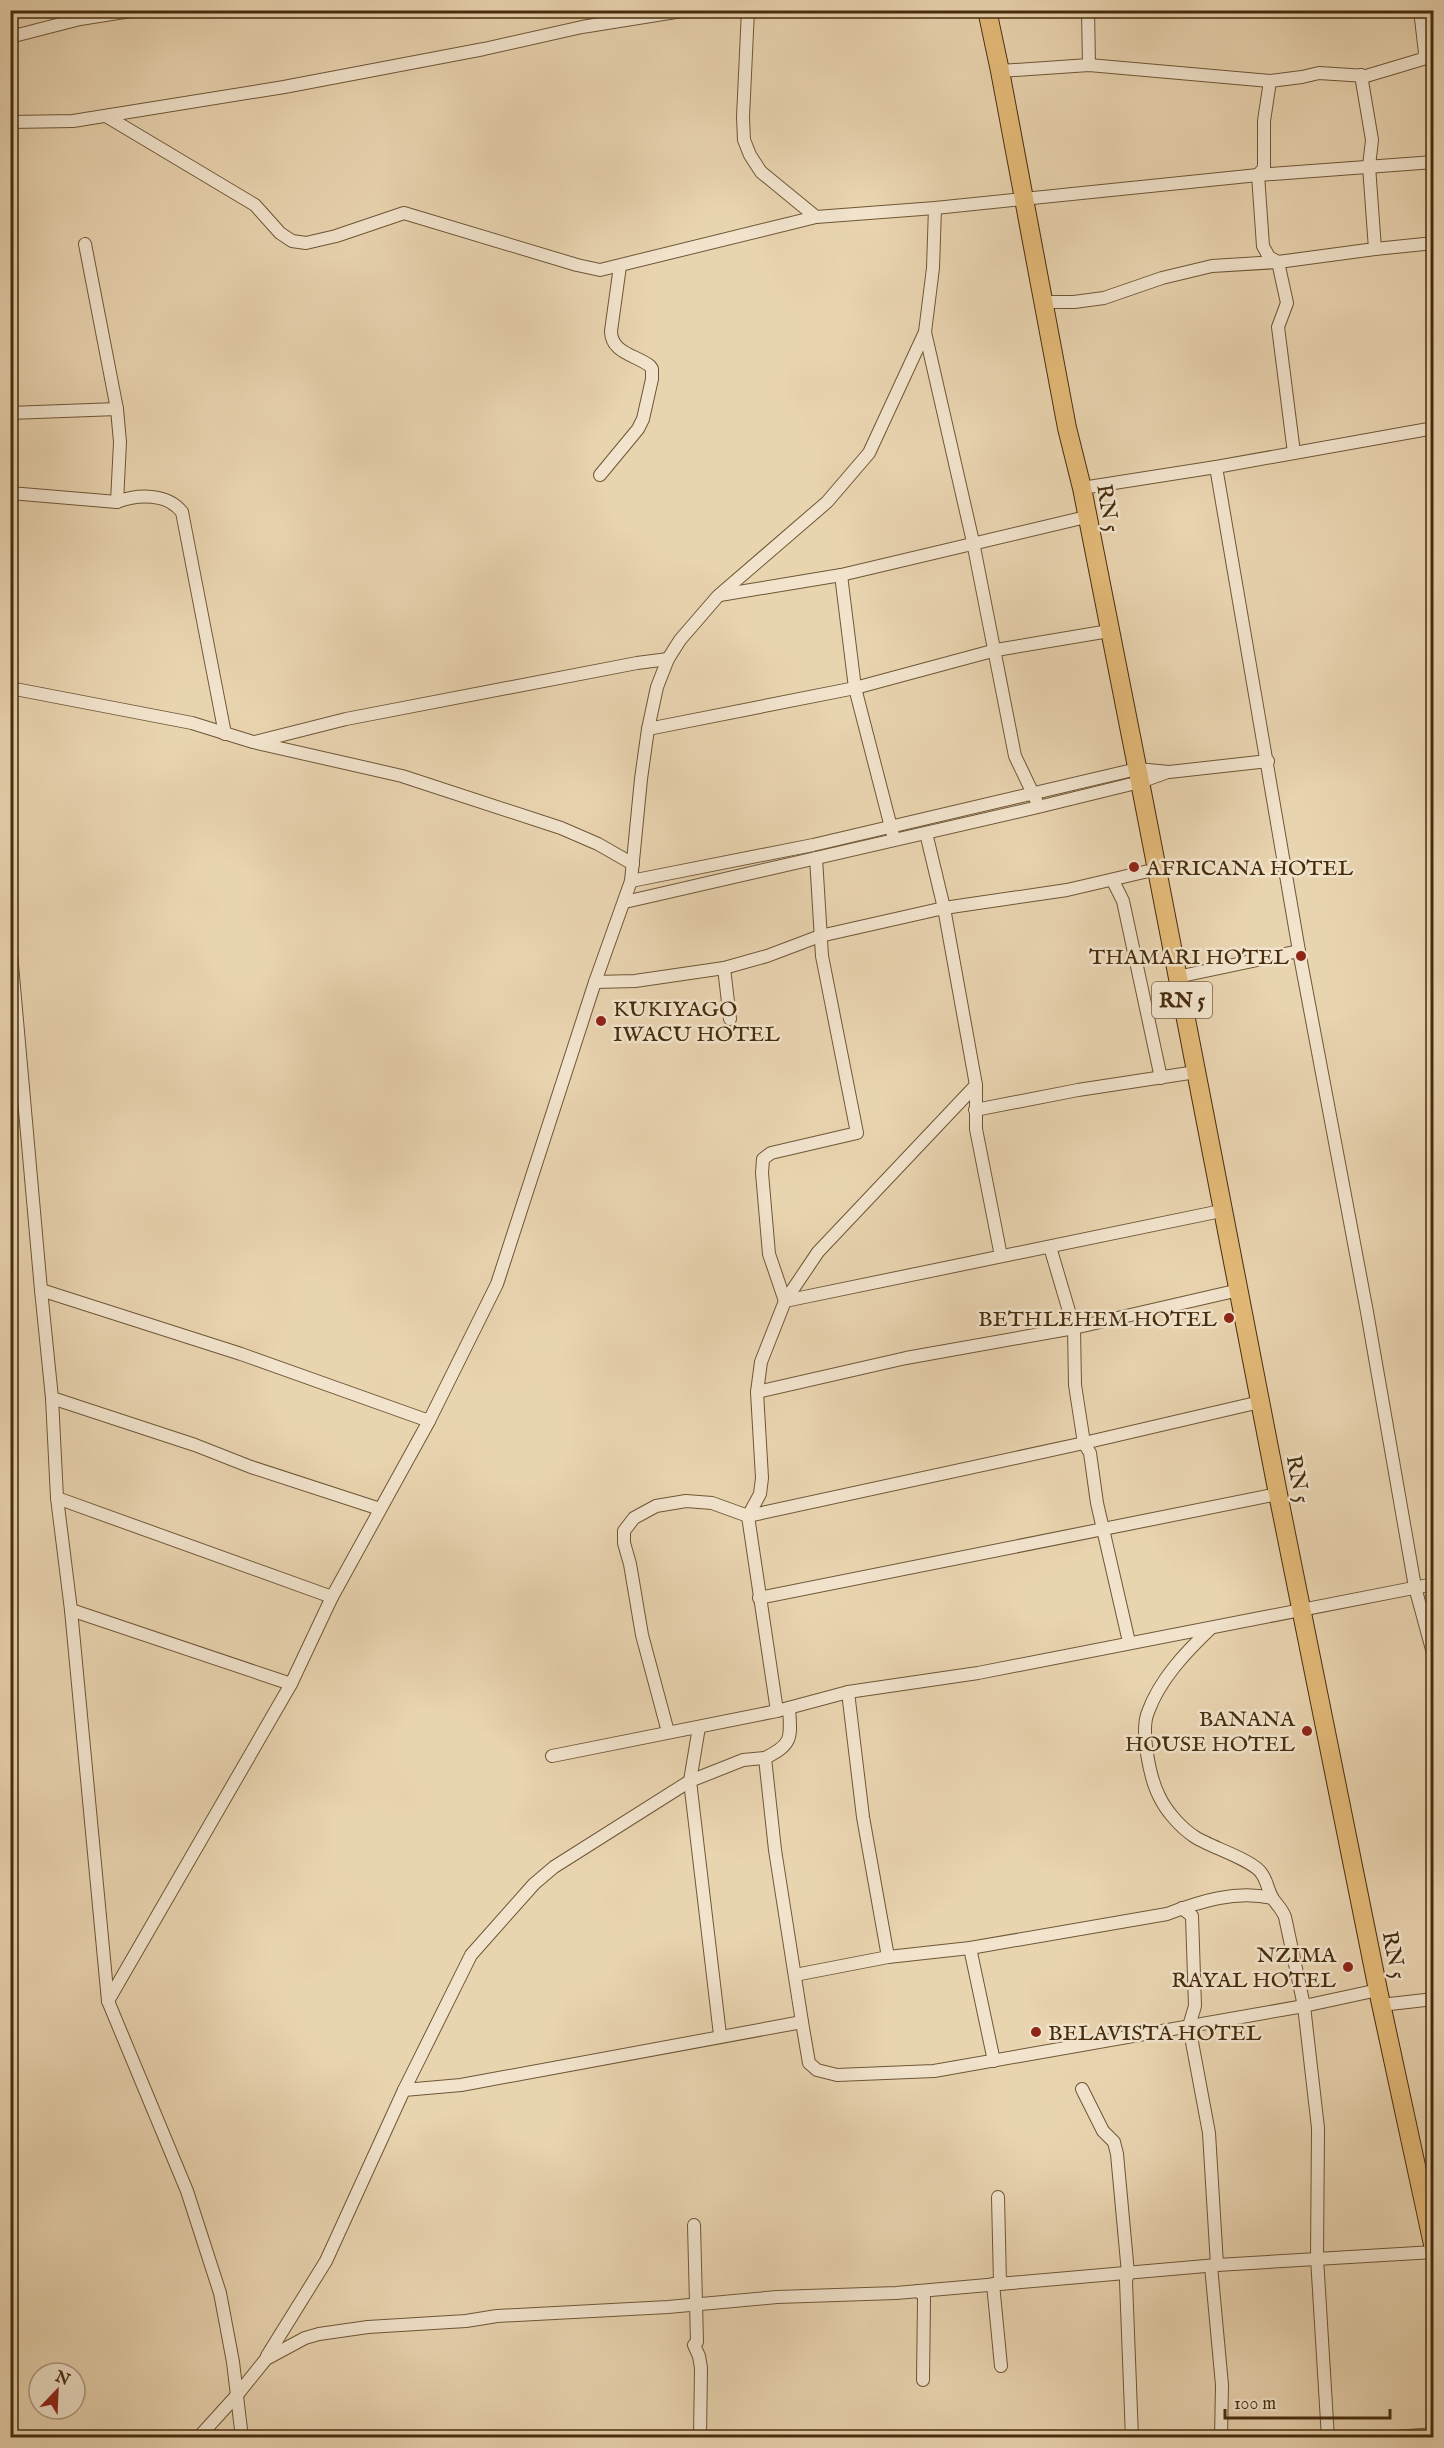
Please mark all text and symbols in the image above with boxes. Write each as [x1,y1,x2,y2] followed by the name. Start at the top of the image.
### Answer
[1089,482,1125,535] street label: RN 5
[1145,855,1354,883] place label: AFRICANA HOTEL
[1127,860,1141,874] marker: AFRICANA HOTEL
[1089,944,1289,972] place label: THAMARI HOTEL
[1294,949,1308,963] marker: THAMARI HOTEL
[1152,982,1212,1018] road number: RN 5
[613,996,780,1049] place label: KUKIYAGO IWACU HOTEL
[594,1014,608,1028] marker: KUKIYAGO IWACU HOTEL
[978,1306,1217,1334] place label: BETHLEHEM HOTEL
[1222,1311,1236,1325] marker: BETHLEHEM HOTEL
[1279,1453,1315,1506] street label: RN 5
[1125,1706,1296,1759] place label: BANANA HOUSE HOTEL
[1300,1724,1314,1738] marker: BANANA HOUSE HOTEL
[1375,1929,1411,1982] street label: RN 5
[1171,1942,1337,1995] place label: NZIMA RAYAL HOTEL
[1341,1960,1355,1974] marker: NZIMA RAYAL HOTEL
[1048,2020,1262,2048] place label: BELAVISTA HOTEL
[1029,2025,1043,2039] marker: BELAVISTA HOTEL
[27,2361,87,2421] north arrow
[51,2367,73,2391] text: N
[1225,2382,1390,2420] scale bar
[1234,2393,1276,2416] text: 100 m

